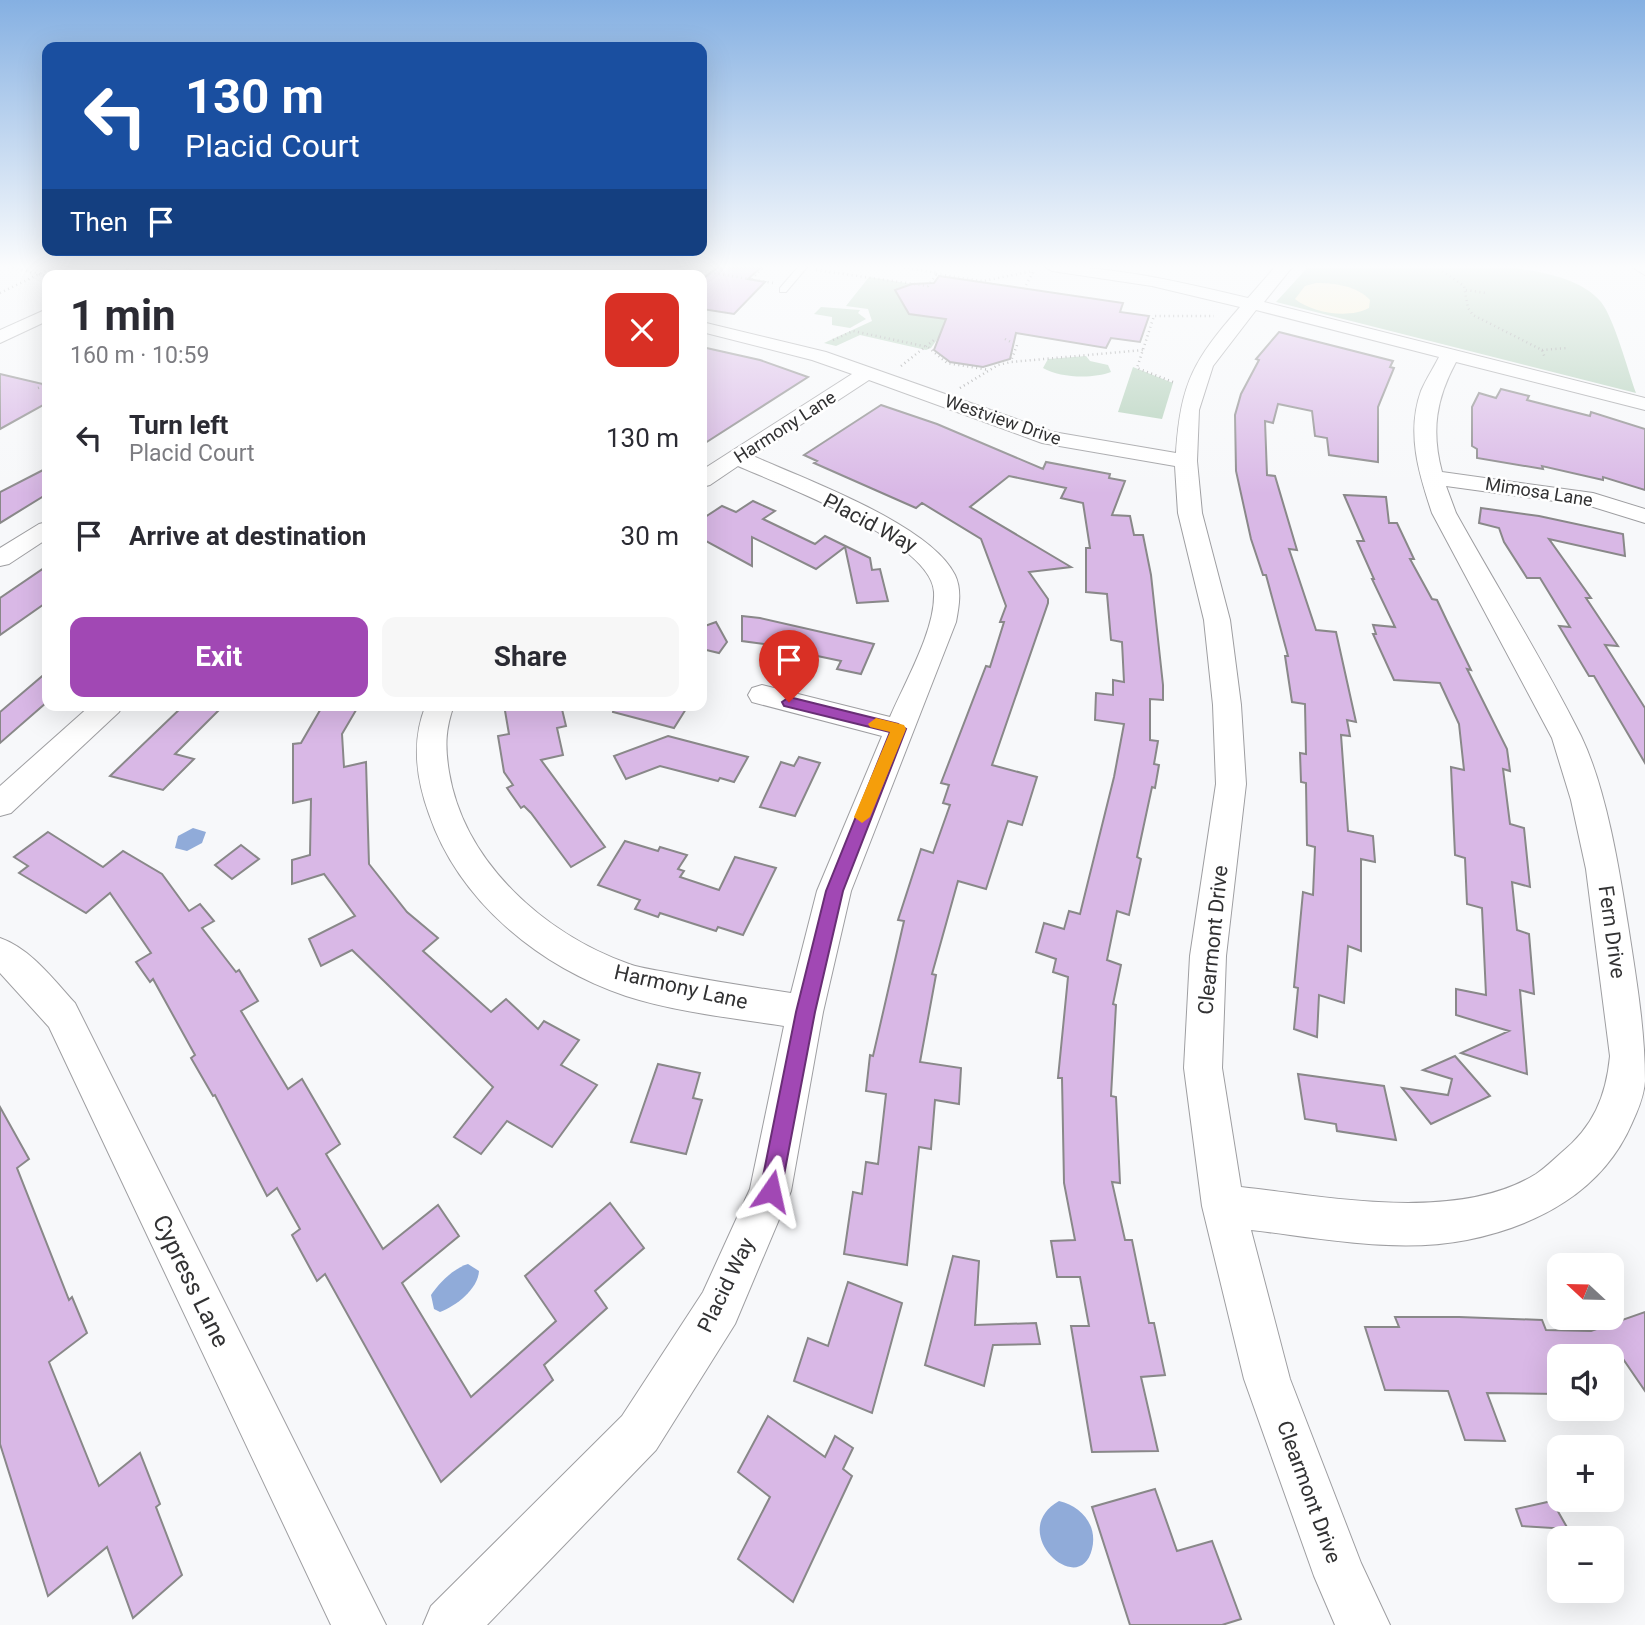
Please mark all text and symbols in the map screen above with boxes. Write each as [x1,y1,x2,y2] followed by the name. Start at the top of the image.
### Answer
[185,68,324,125] text: 130 m
[70,70,161,161] icon: left
[185,127,360,165] text: Placid Court
[142,203,180,241] icon: arrive
[70,207,128,237] text: Then
[70,291,176,340] text: 1 min
[605,293,679,367] button: close
[70,342,209,369] text: 160 m · 10:59
[730,386,839,467] street label: Harmony Lane
[942,390,1064,449] street label: Westview Drive
[129,410,228,440] text: Turn left
[70,419,108,457] icon: left
[606,423,679,453] text: 130 m
[129,440,255,467] text: Placid Court
[1484,473,1594,510] street label: Mimosa Lane
[819,488,921,558] street label: Placid Way
[70,517,108,555] icon: arrive
[129,521,366,551] text: Arrive at destination
[621,521,679,551] text: 30 m
[70,617,368,697] button: Exit
[382,617,679,697] button: Share
[759,630,819,702] pin
[770,641,808,679] icon: arrive
[1193,864,1233,1016] street label: Clearmont Drive
[1594,884,1630,980] street label: Fern Drive
[612,960,750,1014] street label: Harmony Lane
[734,1154,808,1228] position arrow
[147,1210,235,1352] street label: Cypress Lane
[693,1234,759,1336] street label: Placid Way
[1547,1253,1624,1330] north arrow
[1547,1253,1624,1603] map controls
[1547,1344,1624,1421] button: sound
[1272,1418,1346,1566] street label: Clearmont Drive
[1547,1435,1624,1512] button: +
[1547,1526,1624,1603] button: −

